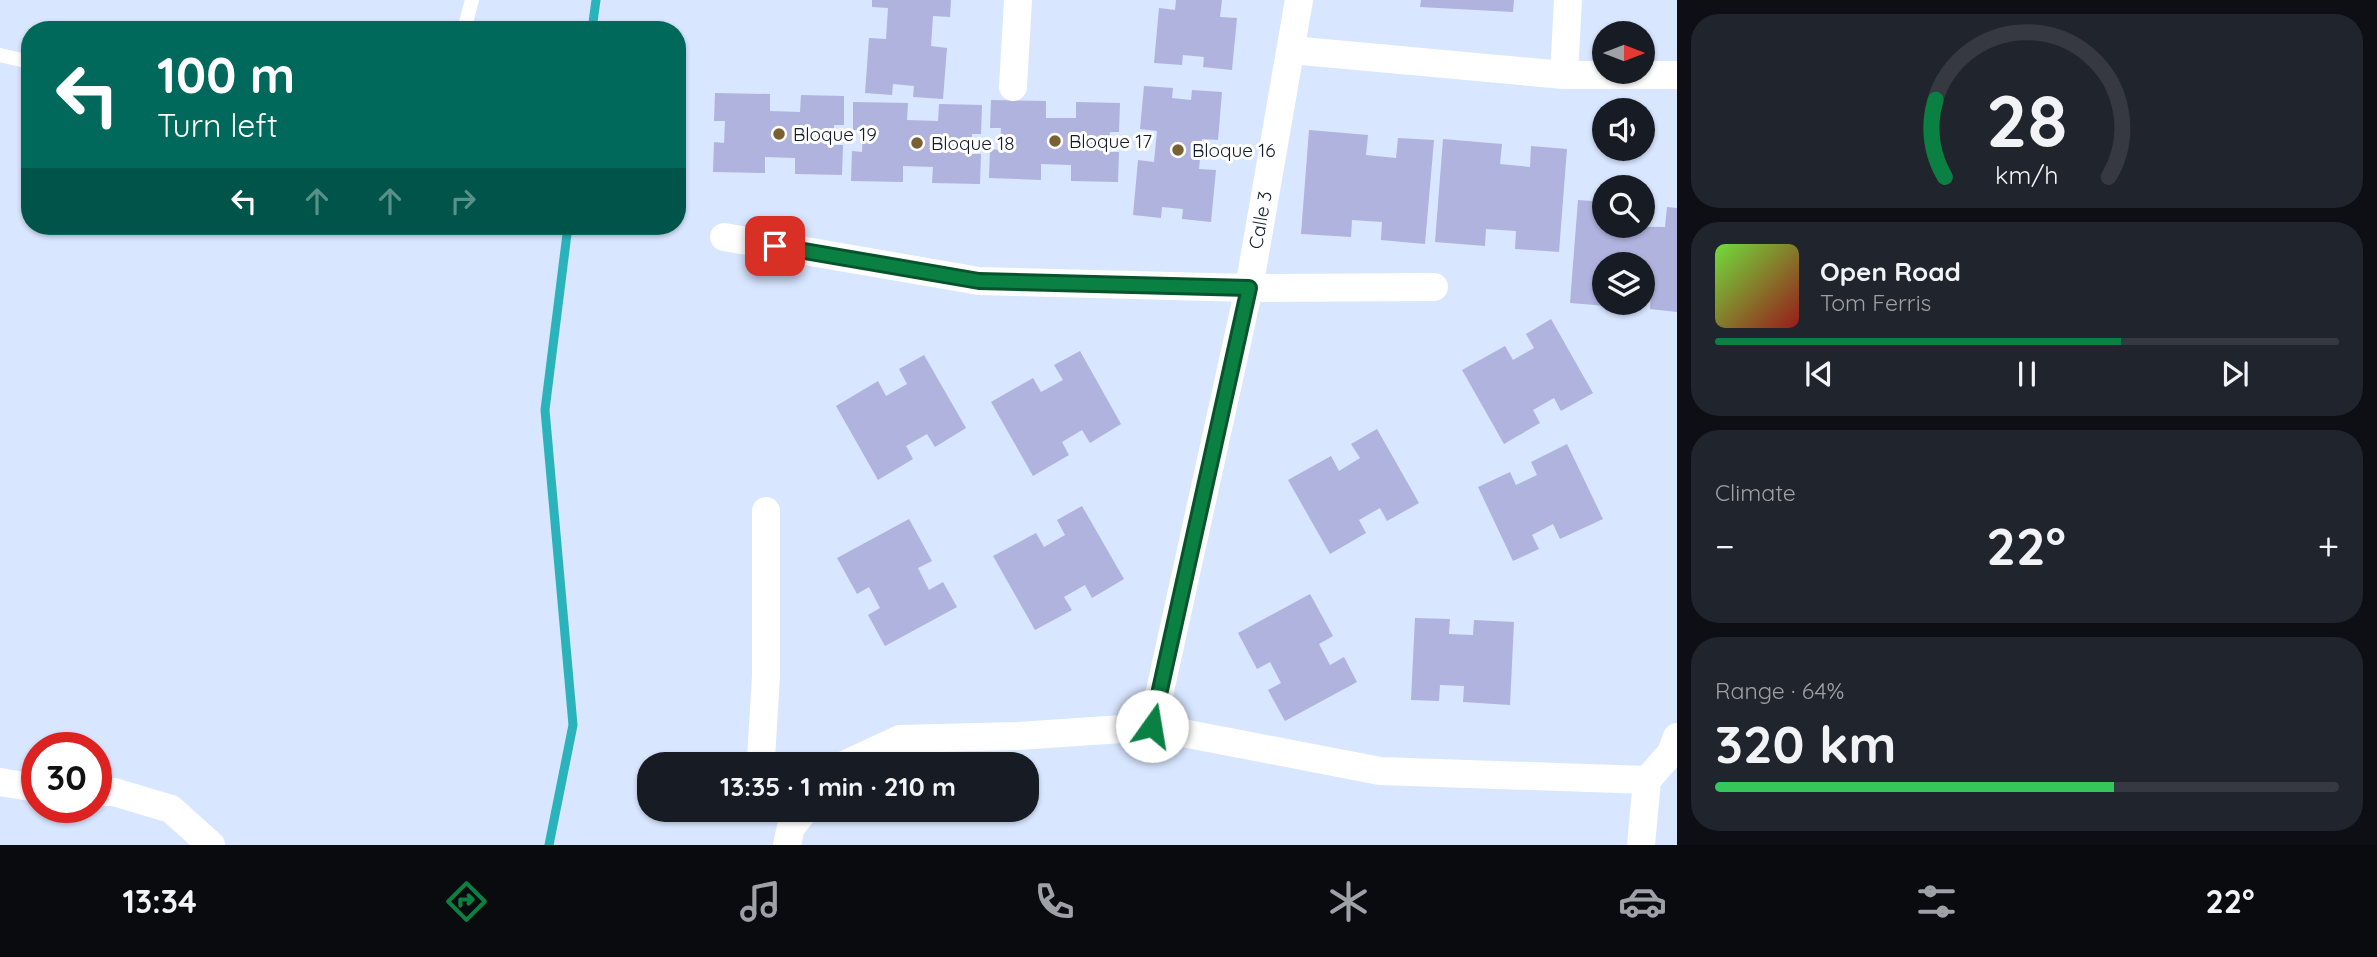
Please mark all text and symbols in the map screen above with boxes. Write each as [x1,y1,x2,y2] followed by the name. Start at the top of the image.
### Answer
[1592,21,1656,84] north arrow
[1592,21,1655,315] map controls
[157,44,295,105] text: 100 m
[42,49,133,140] icon: left
[1986,74,2068,165] text: 28
[1592,98,1655,161] button: sound
[157,105,278,145] text: Turn left
[793,122,877,146] place label: Bloque 19
[771,126,787,142] marker: Bloque 19
[1069,129,1152,153] place label: Bloque 17
[931,131,1015,155] place label: Bloque 18
[1047,133,1063,149] marker: Bloque 17
[909,135,925,151] marker: Bloque 18
[1192,138,1275,162] place label: Bloque 16
[1170,142,1186,158] marker: Bloque 16
[1995,159,2059,190] text: km/h
[1592,175,1655,238] button: search
[225,182,263,220] icon: left
[298,182,336,220] icon: ahead
[371,182,409,220] icon: ahead
[444,182,482,220] icon: right
[1243,189,1277,251] street label: Calle 3
[745,216,805,276] pin
[756,227,794,265] icon: arrive
[1592,252,1655,315] button: layers
[1820,255,1961,288] text: Open Road
[1820,288,1931,317] text: Tom Ferris
[1800,355,1838,393] icon: previous
[2008,355,2046,393] icon: pause
[2216,355,2254,393] icon: next
[1715,478,1796,507] text: Climate
[1986,513,2066,578] text: 22°
[1715,522,1735,570] text: −
[2318,522,2339,570] text: +
[1715,676,1844,705] text: Range · 64%
[1115,689,1189,763] position arrow
[1715,711,1897,776] text: 320 km
[21,732,112,823] speed limit sign: 30
[720,770,956,803] text: 13:35 · 1 min · 210 m
[442,877,491,926] icon: directions
[736,877,785,926] icon: music
[1030,877,1079,926] icon: phone
[1324,877,1373,926] icon: climate
[1618,877,1667,926] icon: car
[1912,877,1961,926] icon: filters
[122,881,197,921] text: 13:34
[2206,881,2255,921] text: 22°

